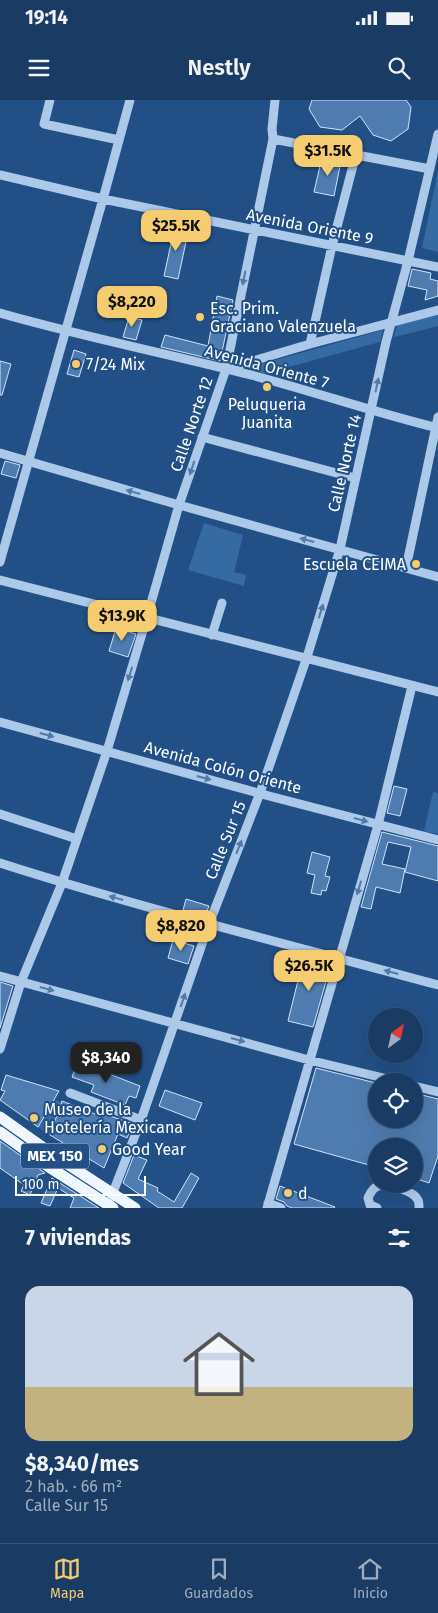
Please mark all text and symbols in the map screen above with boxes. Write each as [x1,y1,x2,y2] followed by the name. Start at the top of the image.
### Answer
[25,6,68,29] text: 19:14
[25,54,53,82] icon: menu
[187,54,251,81] text: Nestly
[385,54,413,82] icon: search
[287,134,369,177] pin: $31.5K
[305,141,351,160] text: $31.5K
[245,205,375,248] street label: Avenida Oriente 9
[135,210,217,252] pin: $25.5K
[152,216,200,235] text: $25.5K
[240,271,248,286] one-way arrow
[91,286,173,328] pin: $8,220
[108,292,156,311] text: $8,220
[210,299,356,336] place label: Esc. Prim. Graciano Valenzuela
[194,311,206,323] marker: Esc. Prim. Graciano Valenzuela
[203,341,331,392] street label: Avenida Oriente 7
[86,355,145,374] place label: 7/24 Mix
[70,358,82,370] marker: 7/24 Mix
[166,374,217,474] street label: Calle Norte 12
[373,378,381,393] one-way arrow
[261,381,273,393] marker: Peluqueria Juanita
[228,395,306,432] place label: Peluqueria Juanita
[324,412,365,514] street label: Calle Norte 14
[187,461,195,476] one-way arrow
[126,488,141,496] one-way arrow
[299,536,314,544] one-way arrow
[303,555,407,574] place label: Escuela CEIMA
[410,558,422,570] marker: Escuela CEIMA
[81,600,163,642] pin: $13.9K
[318,603,326,618] one-way arrow
[99,606,145,625] text: $13.9K
[126,667,134,682] one-way arrow
[40,731,55,739] one-way arrow
[142,737,303,798] street label: Avenida Colón Oriente
[196,774,211,782] one-way arrow
[201,798,250,882] street label: Calle Sur 15
[353,816,368,824] one-way arrow
[235,839,243,854] one-way arrow
[355,881,363,896] one-way arrow
[108,893,123,901] one-way arrow
[140,910,222,952] pin: $8,820
[157,916,205,935] text: $8,820
[268,950,350,992] pin: $26.5K
[285,956,333,975] text: $26.5K
[383,968,398,976] one-way arrow
[40,985,55,993] one-way arrow
[180,992,187,1007] one-way arrow
[368,1008,422,1062] north arrow
[368,1008,423,1193] map controls
[230,1036,245,1044] one-way arrow
[65,1042,147,1084] pin: $8,340
[82,1048,130,1067] text: $8,340
[368,1073,423,1128] button: locate
[44,1100,183,1137] place label: Museo de la Hotelería Mexicana
[28,1112,40,1124] marker: Museo de la Hotelería Mexicana
[368,1138,423,1193] button: layers
[112,1140,187,1159] place label: Good Year
[96,1143,108,1155] marker: Good Year
[21,1144,89,1168] road number: MEX 150
[15,1173,146,1196] scale bar
[22,1176,59,1193] text: 100 m
[298,1184,308,1203] place label: d
[282,1187,294,1199] marker: d
[385,1224,413,1252] icon: filters
[25,1225,131,1251] text: 7 viviendas
[174,1319,264,1409] icon: home
[25,1451,139,1477] text: $8,340/mes
[25,1477,122,1496] text: 2 hab. · 66 m²
[25,1496,108,1515] text: Calle Sur 15
[50,1555,84,1602] tab: Mapa
[184,1555,253,1602] tab: Guardados
[353,1555,388,1602] tab: Inicio

